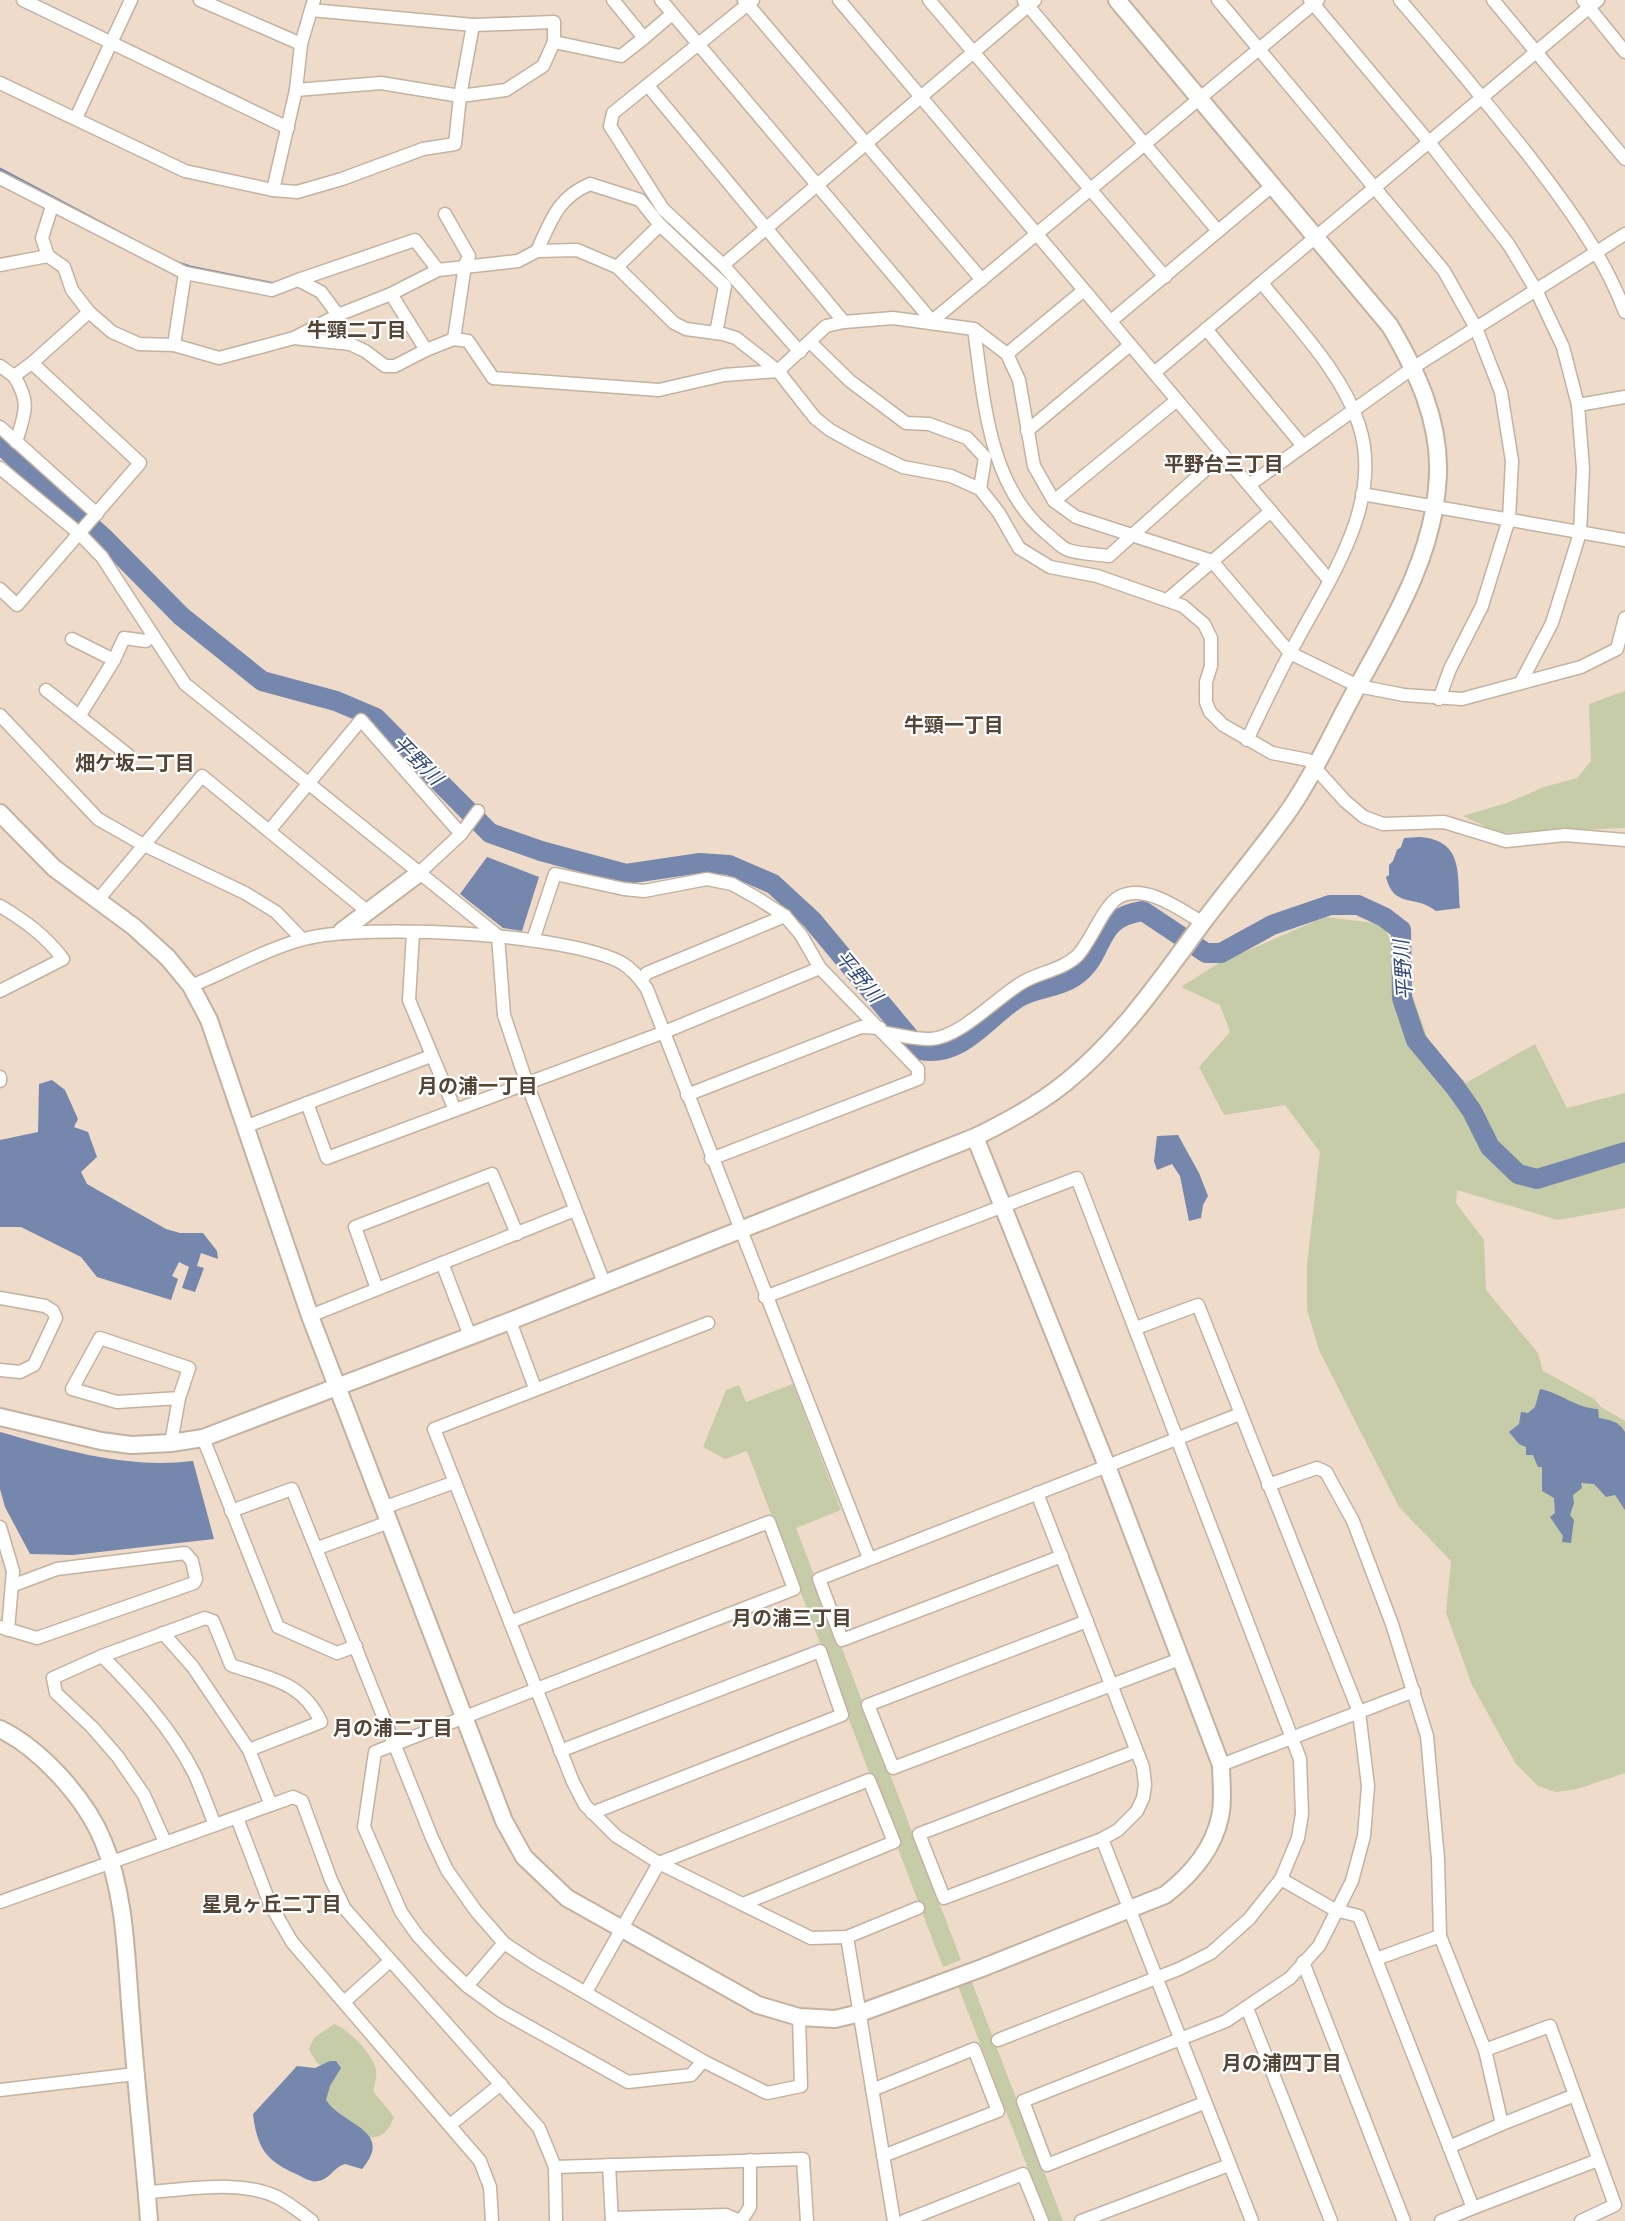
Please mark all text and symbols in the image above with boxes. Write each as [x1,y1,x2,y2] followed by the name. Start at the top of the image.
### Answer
[307,319,407,341] district label: 牛頸二丁目
[1164,453,1284,475] district label: 平野台三丁目
[904,714,1004,736] district label: 牛頸一丁目
[389,731,448,790] water label: 平野川
[75,752,195,774] district label: 畑ケ坂二丁目
[1390,937,1416,1001] water label: 平野川
[831,946,888,1008] water label: 平野川
[418,1075,538,1097] district label: 月の浦一丁目
[732,1607,852,1629] district label: 月の浦三丁目
[333,1717,453,1739] district label: 月の浦二丁目
[202,1893,342,1915] district label: 星見ヶ丘二丁目
[1222,2052,1342,2074] district label: 月の浦四丁目

